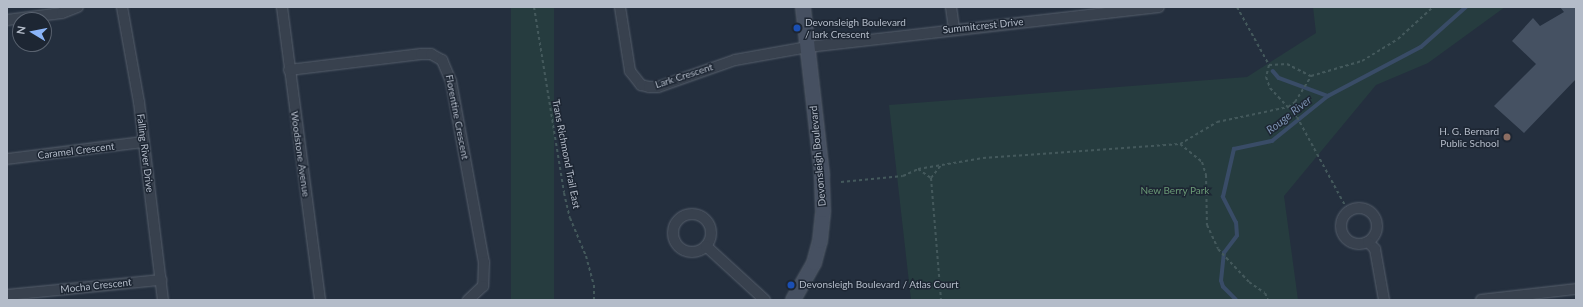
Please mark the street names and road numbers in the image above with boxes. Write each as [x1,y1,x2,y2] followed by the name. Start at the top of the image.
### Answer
[942,16,1024,36] street label: Summitcrest Drive
[654,61,714,91] street label: Lark Crescent
[443,74,471,160] street label: Florentine Crescent
[549,98,583,210] street label: Trans Richmond Trail East
[808,105,828,207] street label: Devonsleigh Boulevard
[288,110,312,198] street label: Woodstone Avenue
[134,113,156,193] street label: Falling River Drive
[37,140,115,162] street label: Caramel Crescent
[60,276,132,296] street label: Mocha Crescent

